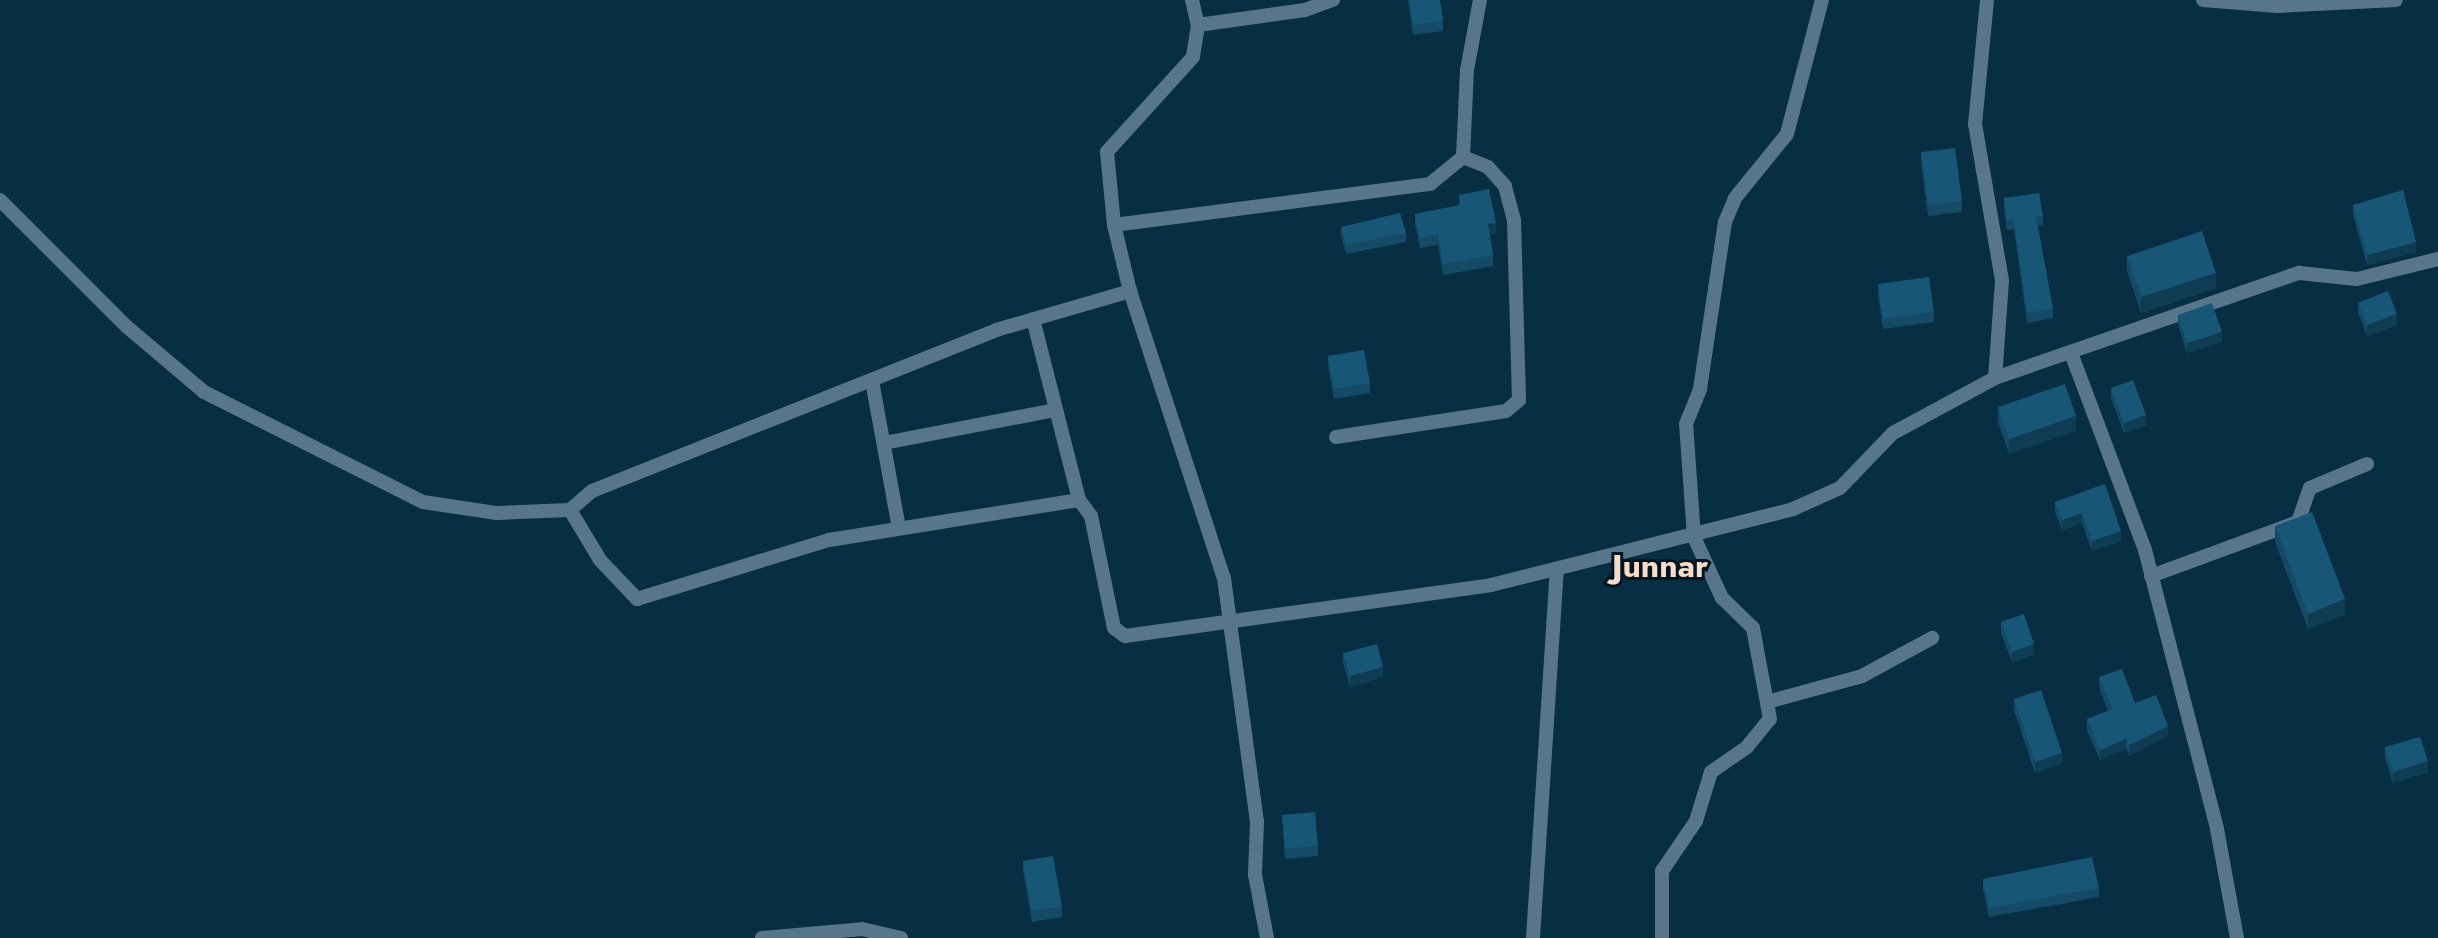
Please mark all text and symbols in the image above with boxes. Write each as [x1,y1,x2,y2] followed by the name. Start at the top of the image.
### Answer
[1612,547,1708,585] district label: Junnar

